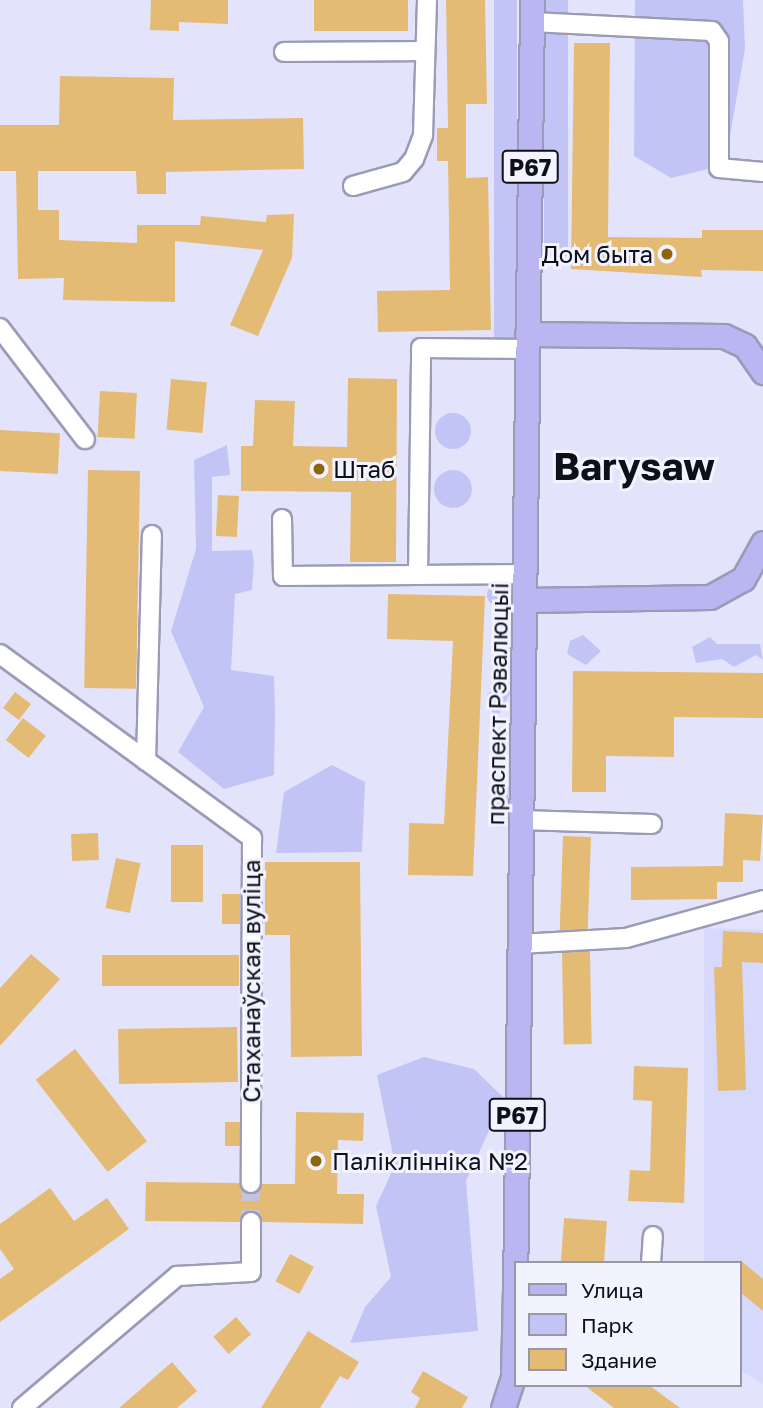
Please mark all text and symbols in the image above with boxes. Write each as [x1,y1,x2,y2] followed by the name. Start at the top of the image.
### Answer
[500,148,560,186] road number: Р67
[541,240,653,268] place label: Дом быта
[659,246,675,262] marker: Дом быта
[553,443,715,489] district label: Barysaw
[333,455,395,483] place label: Штаб
[311,461,327,477] marker: Штаб
[480,582,514,826] street label: праспект Рэвалюцыі
[237,859,265,1103] street label: Стаханаўская вуліца
[487,1096,547,1134] road number: Р67
[332,1147,528,1175] place label: Паліклінніка №2
[306,1151,326,1171] marker: Паліклінніка №2
[514,1261,742,1387] legend
[581,1277,644,1303] text: Улица
[581,1312,634,1338] text: Парк
[581,1347,657,1373] text: Здание

